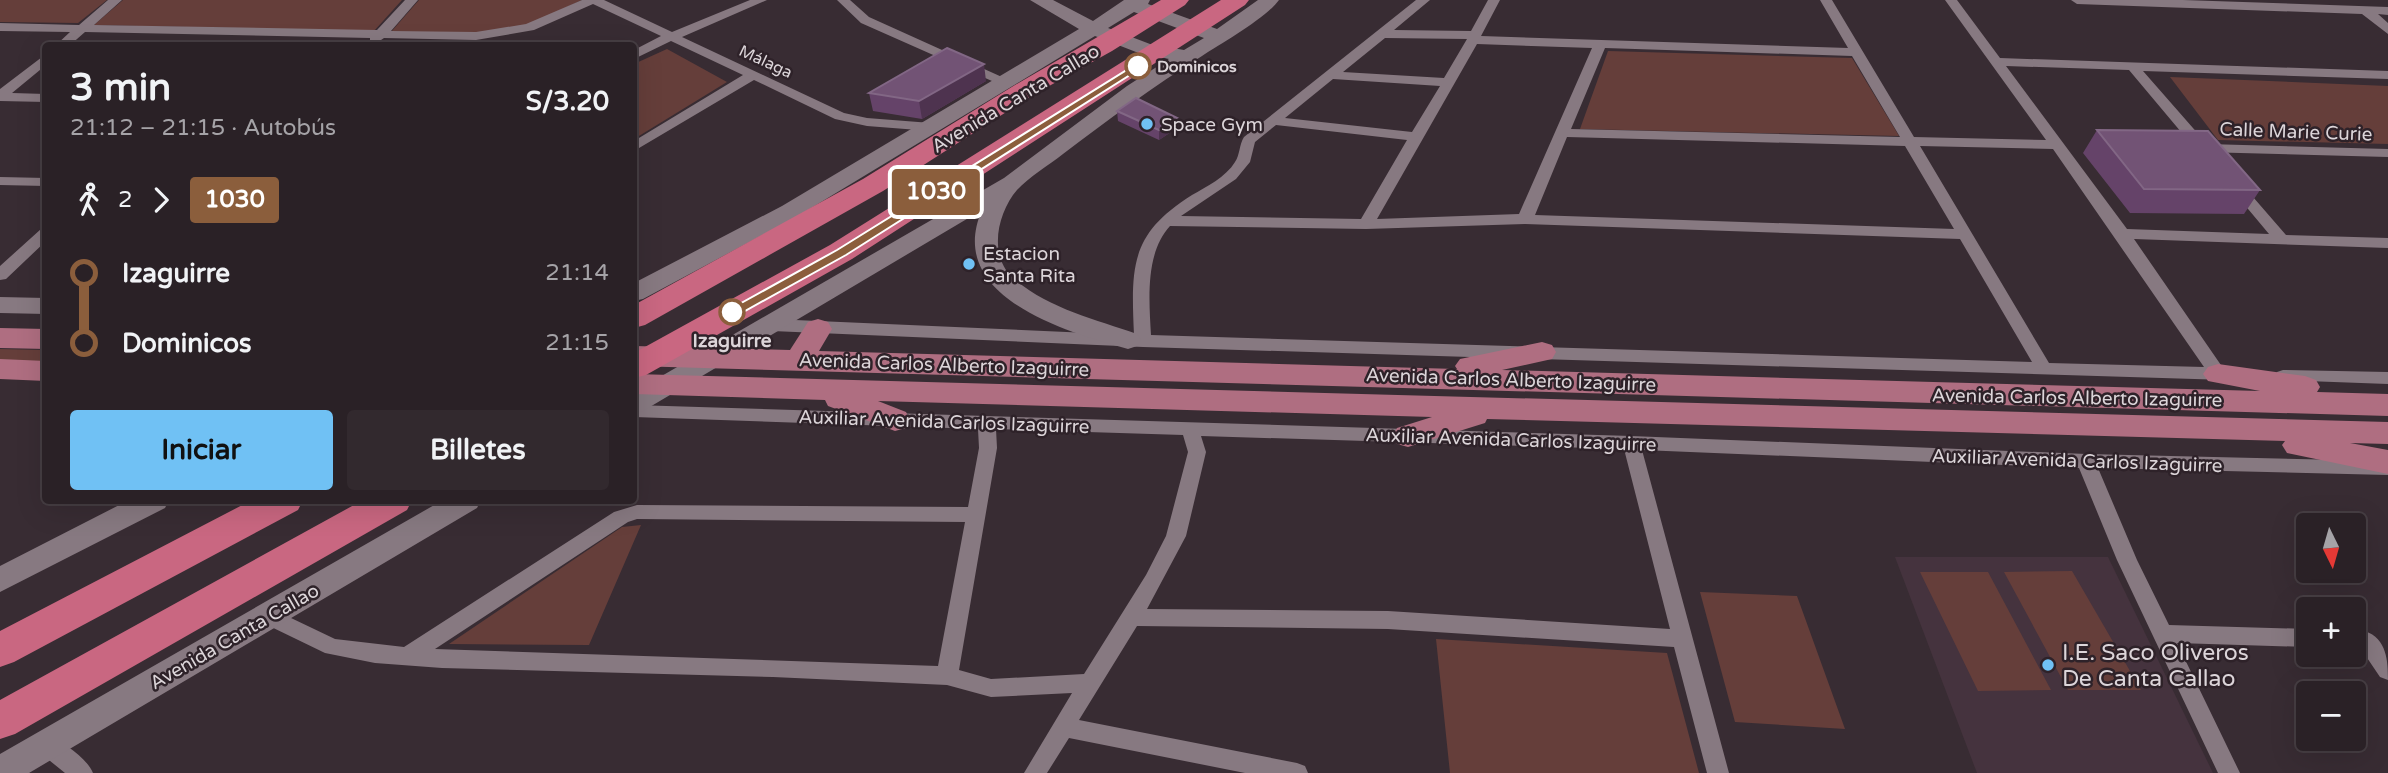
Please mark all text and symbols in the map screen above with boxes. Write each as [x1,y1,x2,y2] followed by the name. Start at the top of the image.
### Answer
[928,40,1103,158] street label: Avenida Canta Callao
[736,41,795,83] street label: Málaga
[1125,53,1151,79] marker: Dominicos
[1157,57,1237,77] place label: Dominicos
[70,65,171,111] text: 3 min
[526,86,609,117] text: S/3.20
[70,114,336,142] text: 21:12 – 21:15 · Autobús
[1161,114,1263,136] place label: Space Gym
[1139,116,1155,132] marker: Space Gym
[2219,118,2373,146] street label: Calle Marie Curie
[887,169,985,215] line badge: 1030
[906,177,966,206] text: 1030
[70,181,108,219] icon: walk
[142,181,180,219] icon: forward
[204,185,265,214] text: 1030
[118,186,132,214] text: 2
[983,243,1076,287] place label: Estacion Santa Rita
[961,256,977,272] marker: Estacion Santa Rita
[122,258,230,289] text: Izaguirre
[545,259,609,287] text: 21:14
[719,299,745,325] marker: Izaguirre
[122,328,252,359] text: Dominicos
[545,329,609,357] text: 21:15
[693,330,772,353] place label: Izaguirre
[798,349,1090,381] street label: Avenida Carlos Alberto Izaguirre
[1365,364,1657,396] street label: Avenida Carlos Alberto Izaguirre
[1931,384,2223,412] street label: Avenida Carlos Alberto Izaguirre
[798,406,1090,438] street label: Auxiliar Avenida Carlos Izaguirre
[70,410,333,490] button: Iniciar
[347,410,609,490] button: Billetes
[1365,424,1657,456] street label: Auxiliar Avenida Carlos Izaguirre
[1931,445,2223,477] street label: Auxiliar Avenida Carlos Izaguirre
[2296,513,2366,583] north arrow
[2296,513,2366,751] map controls
[146,579,323,694] street label: Avenida Canta Callao
[2296,597,2366,667] button: +
[2062,639,2249,693] place label: I.E. Saco Oliveros De Canta Callao
[2040,657,2056,673] marker: I.E. Saco Oliveros De Canta Callao
[2296,681,2366,751] button: −

